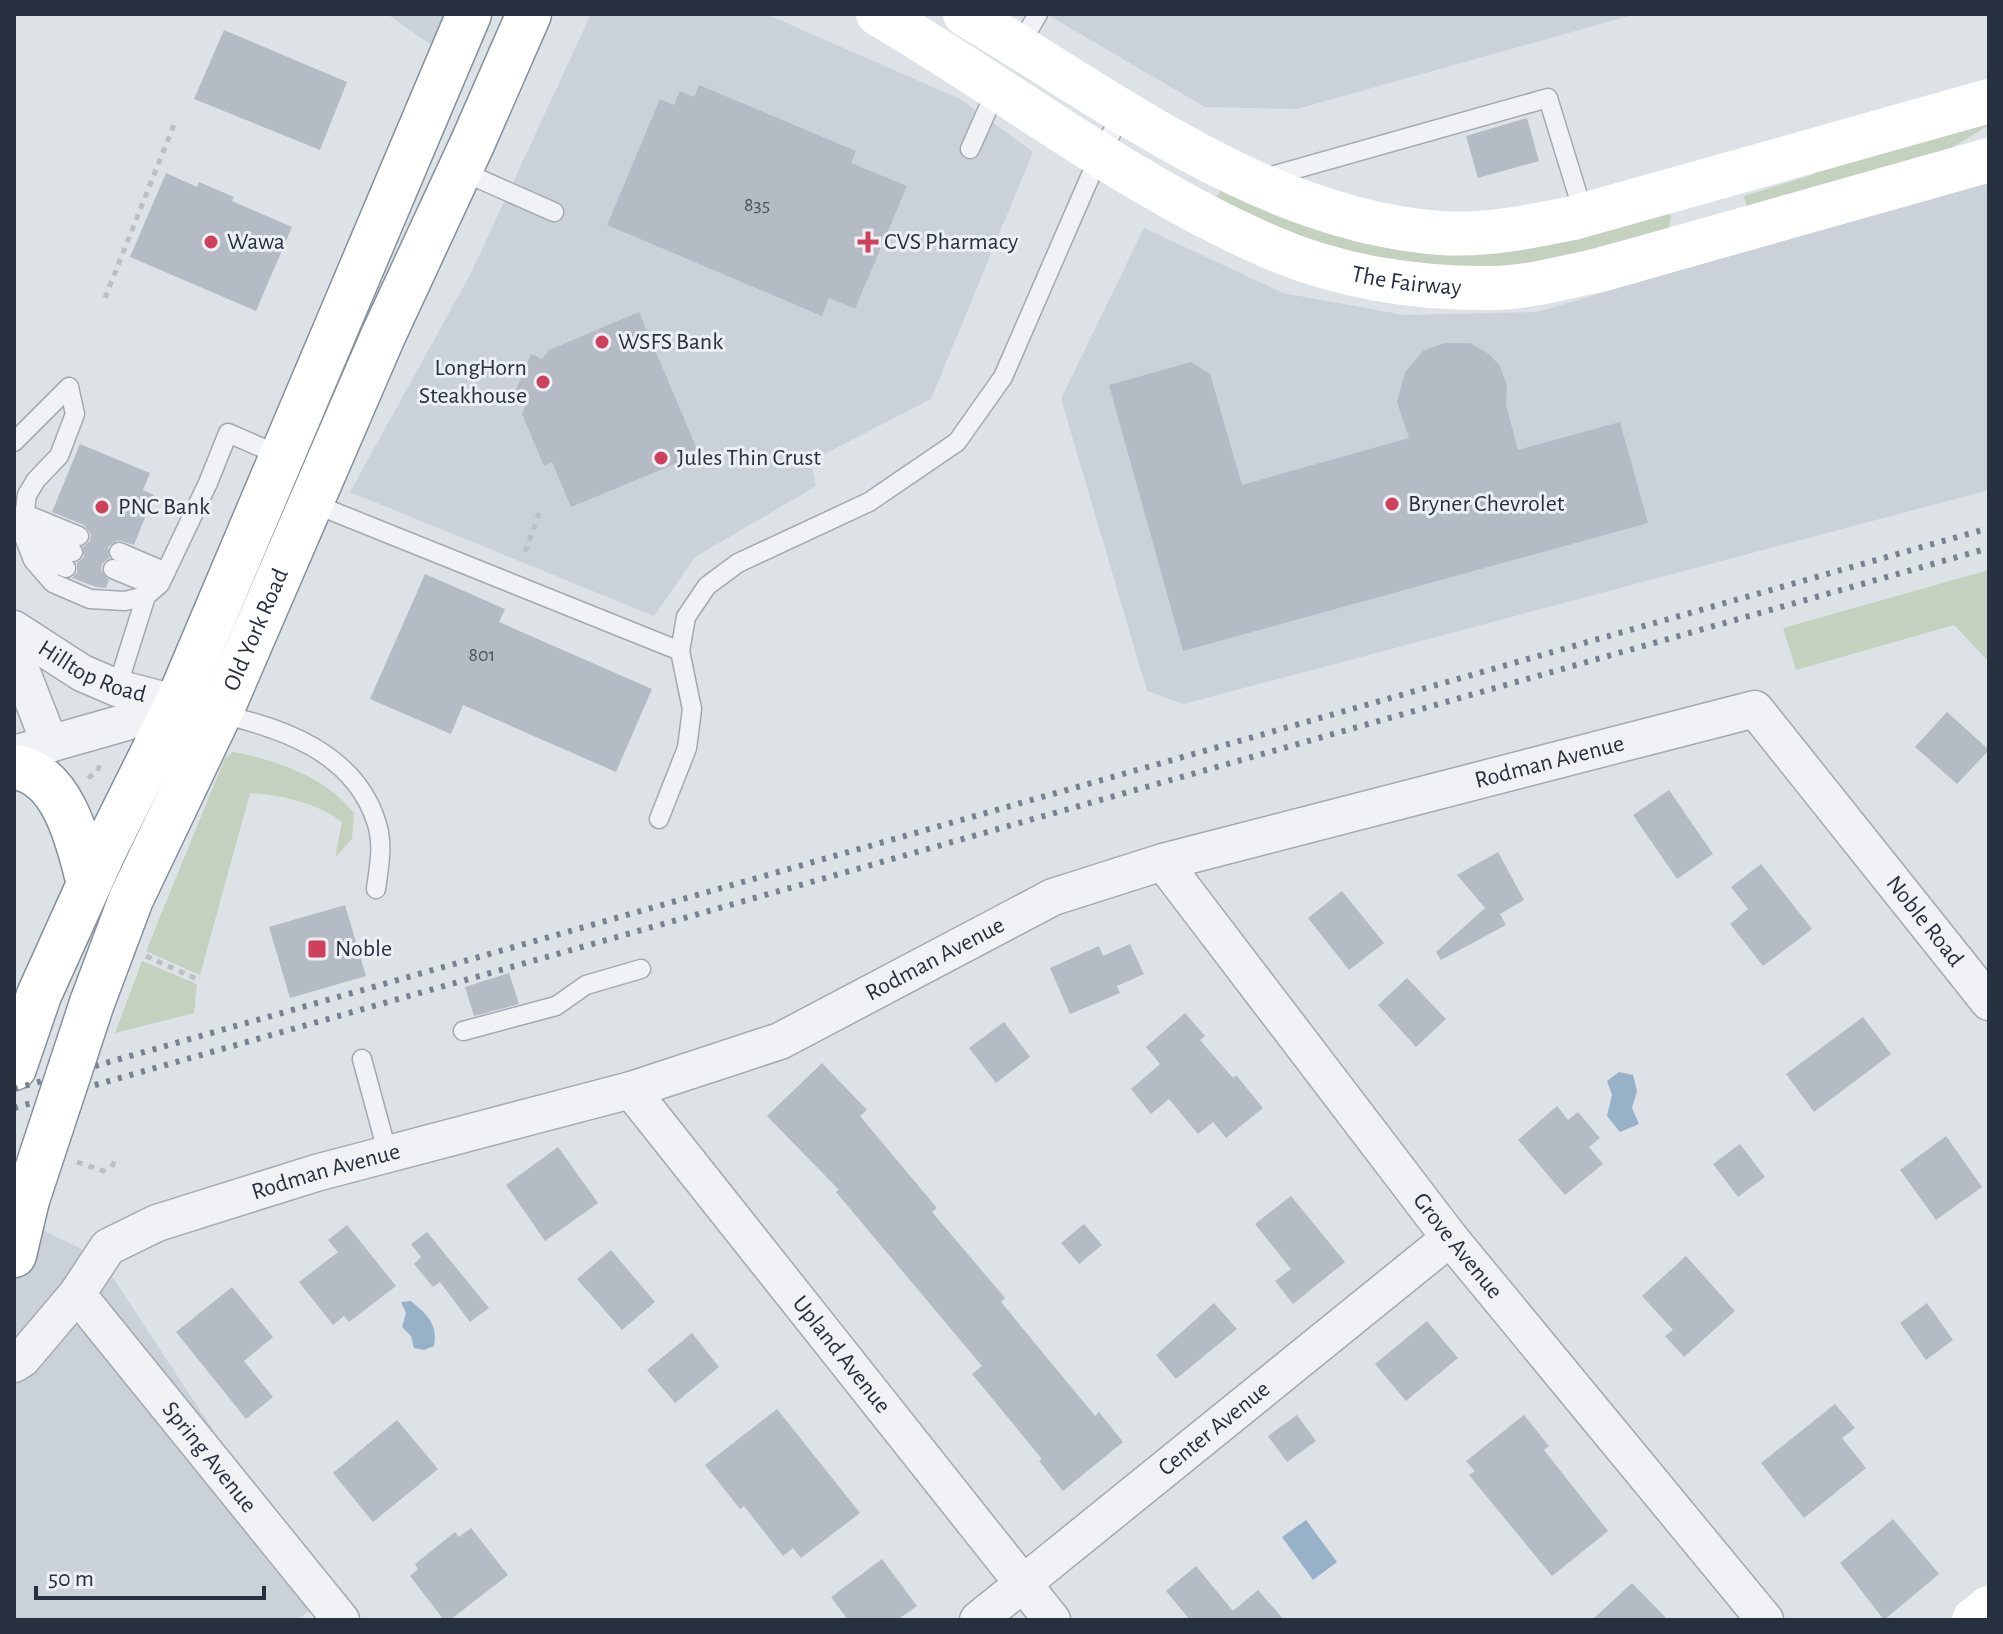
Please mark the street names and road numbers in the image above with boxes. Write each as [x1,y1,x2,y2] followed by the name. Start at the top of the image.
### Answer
[1349,262,1462,300] street label: The Fairway
[219,565,293,695] street label: Old York Road
[34,636,149,707] street label: Hilltop Road
[1472,731,1627,793] street label: Rodman Avenue
[1881,871,1968,971] street label: Noble Road
[862,913,1008,1006] street label: Rodman Avenue
[249,1139,403,1204] street label: Rodman Avenue
[1408,1189,1507,1303] street label: Grove Avenue
[788,1291,895,1418] street label: Upland Avenue
[1154,1377,1275,1481] street label: Center Avenue
[157,1397,261,1517] street label: Spring Avenue

